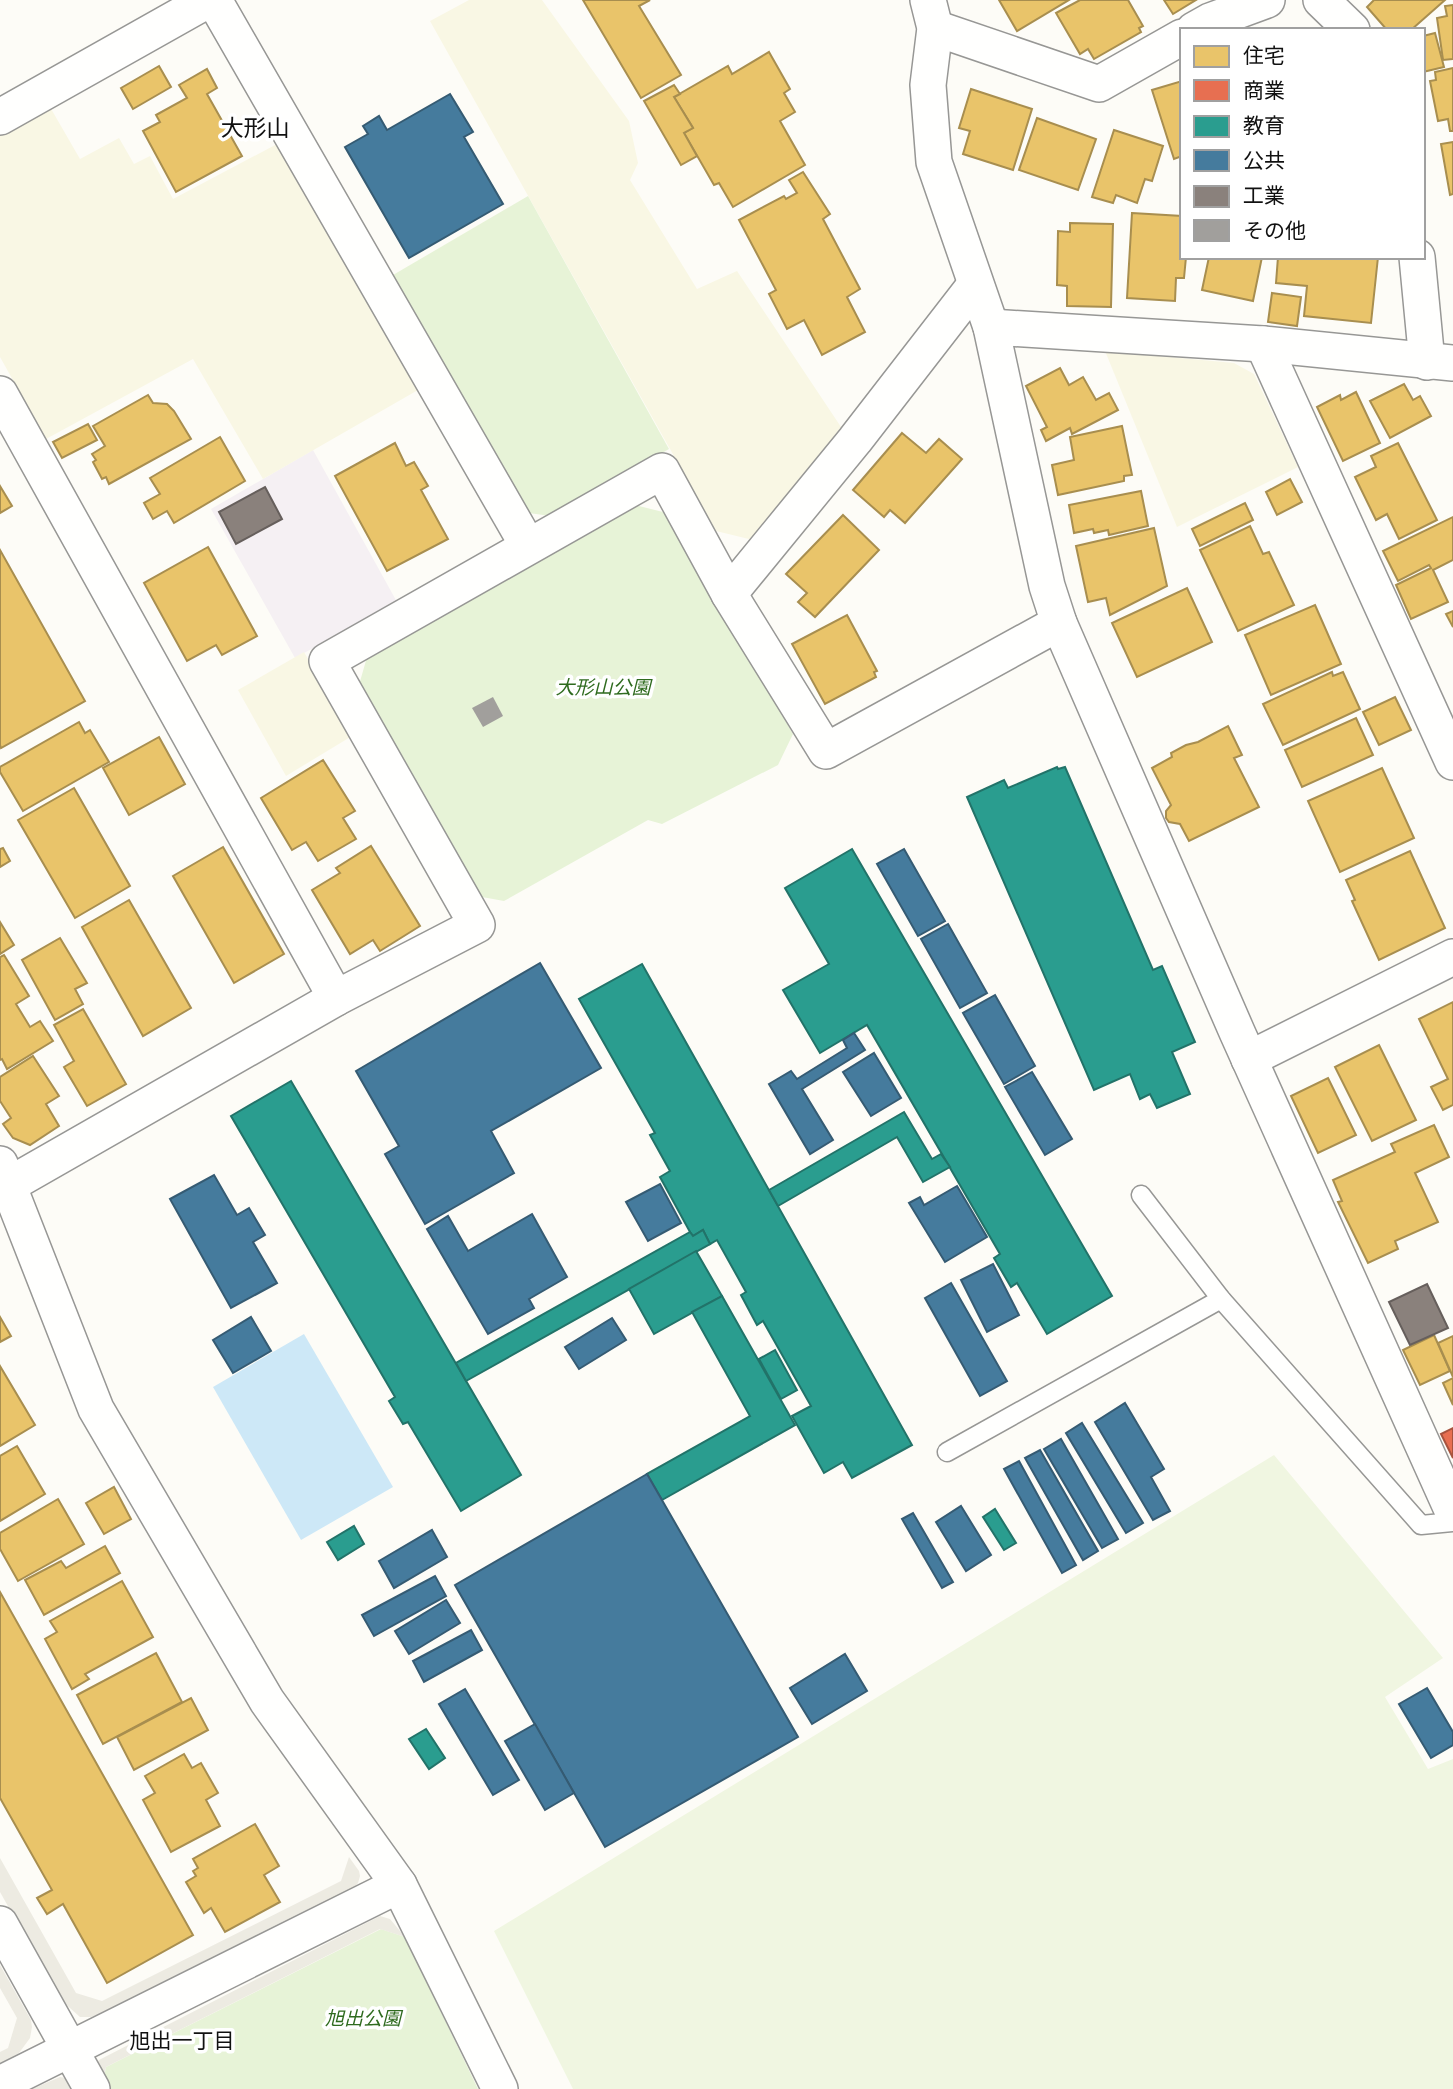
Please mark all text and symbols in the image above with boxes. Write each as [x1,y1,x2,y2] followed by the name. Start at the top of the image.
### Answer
[1180,28,1425,259] legend
[1243,42,1285,69] text: 住宅
[1243,77,1285,104] text: 商業
[1243,112,1285,139] text: 教育
[221,113,290,142] district label: 大形山
[1243,147,1285,174] text: 公共
[1243,182,1285,209] text: 工業
[1243,217,1306,244] text: その他
[555,675,653,699] park label: 大形山公園
[325,2006,404,2030] park label: 旭出公園
[130,2027,235,2054] district label: 旭出一丁目

